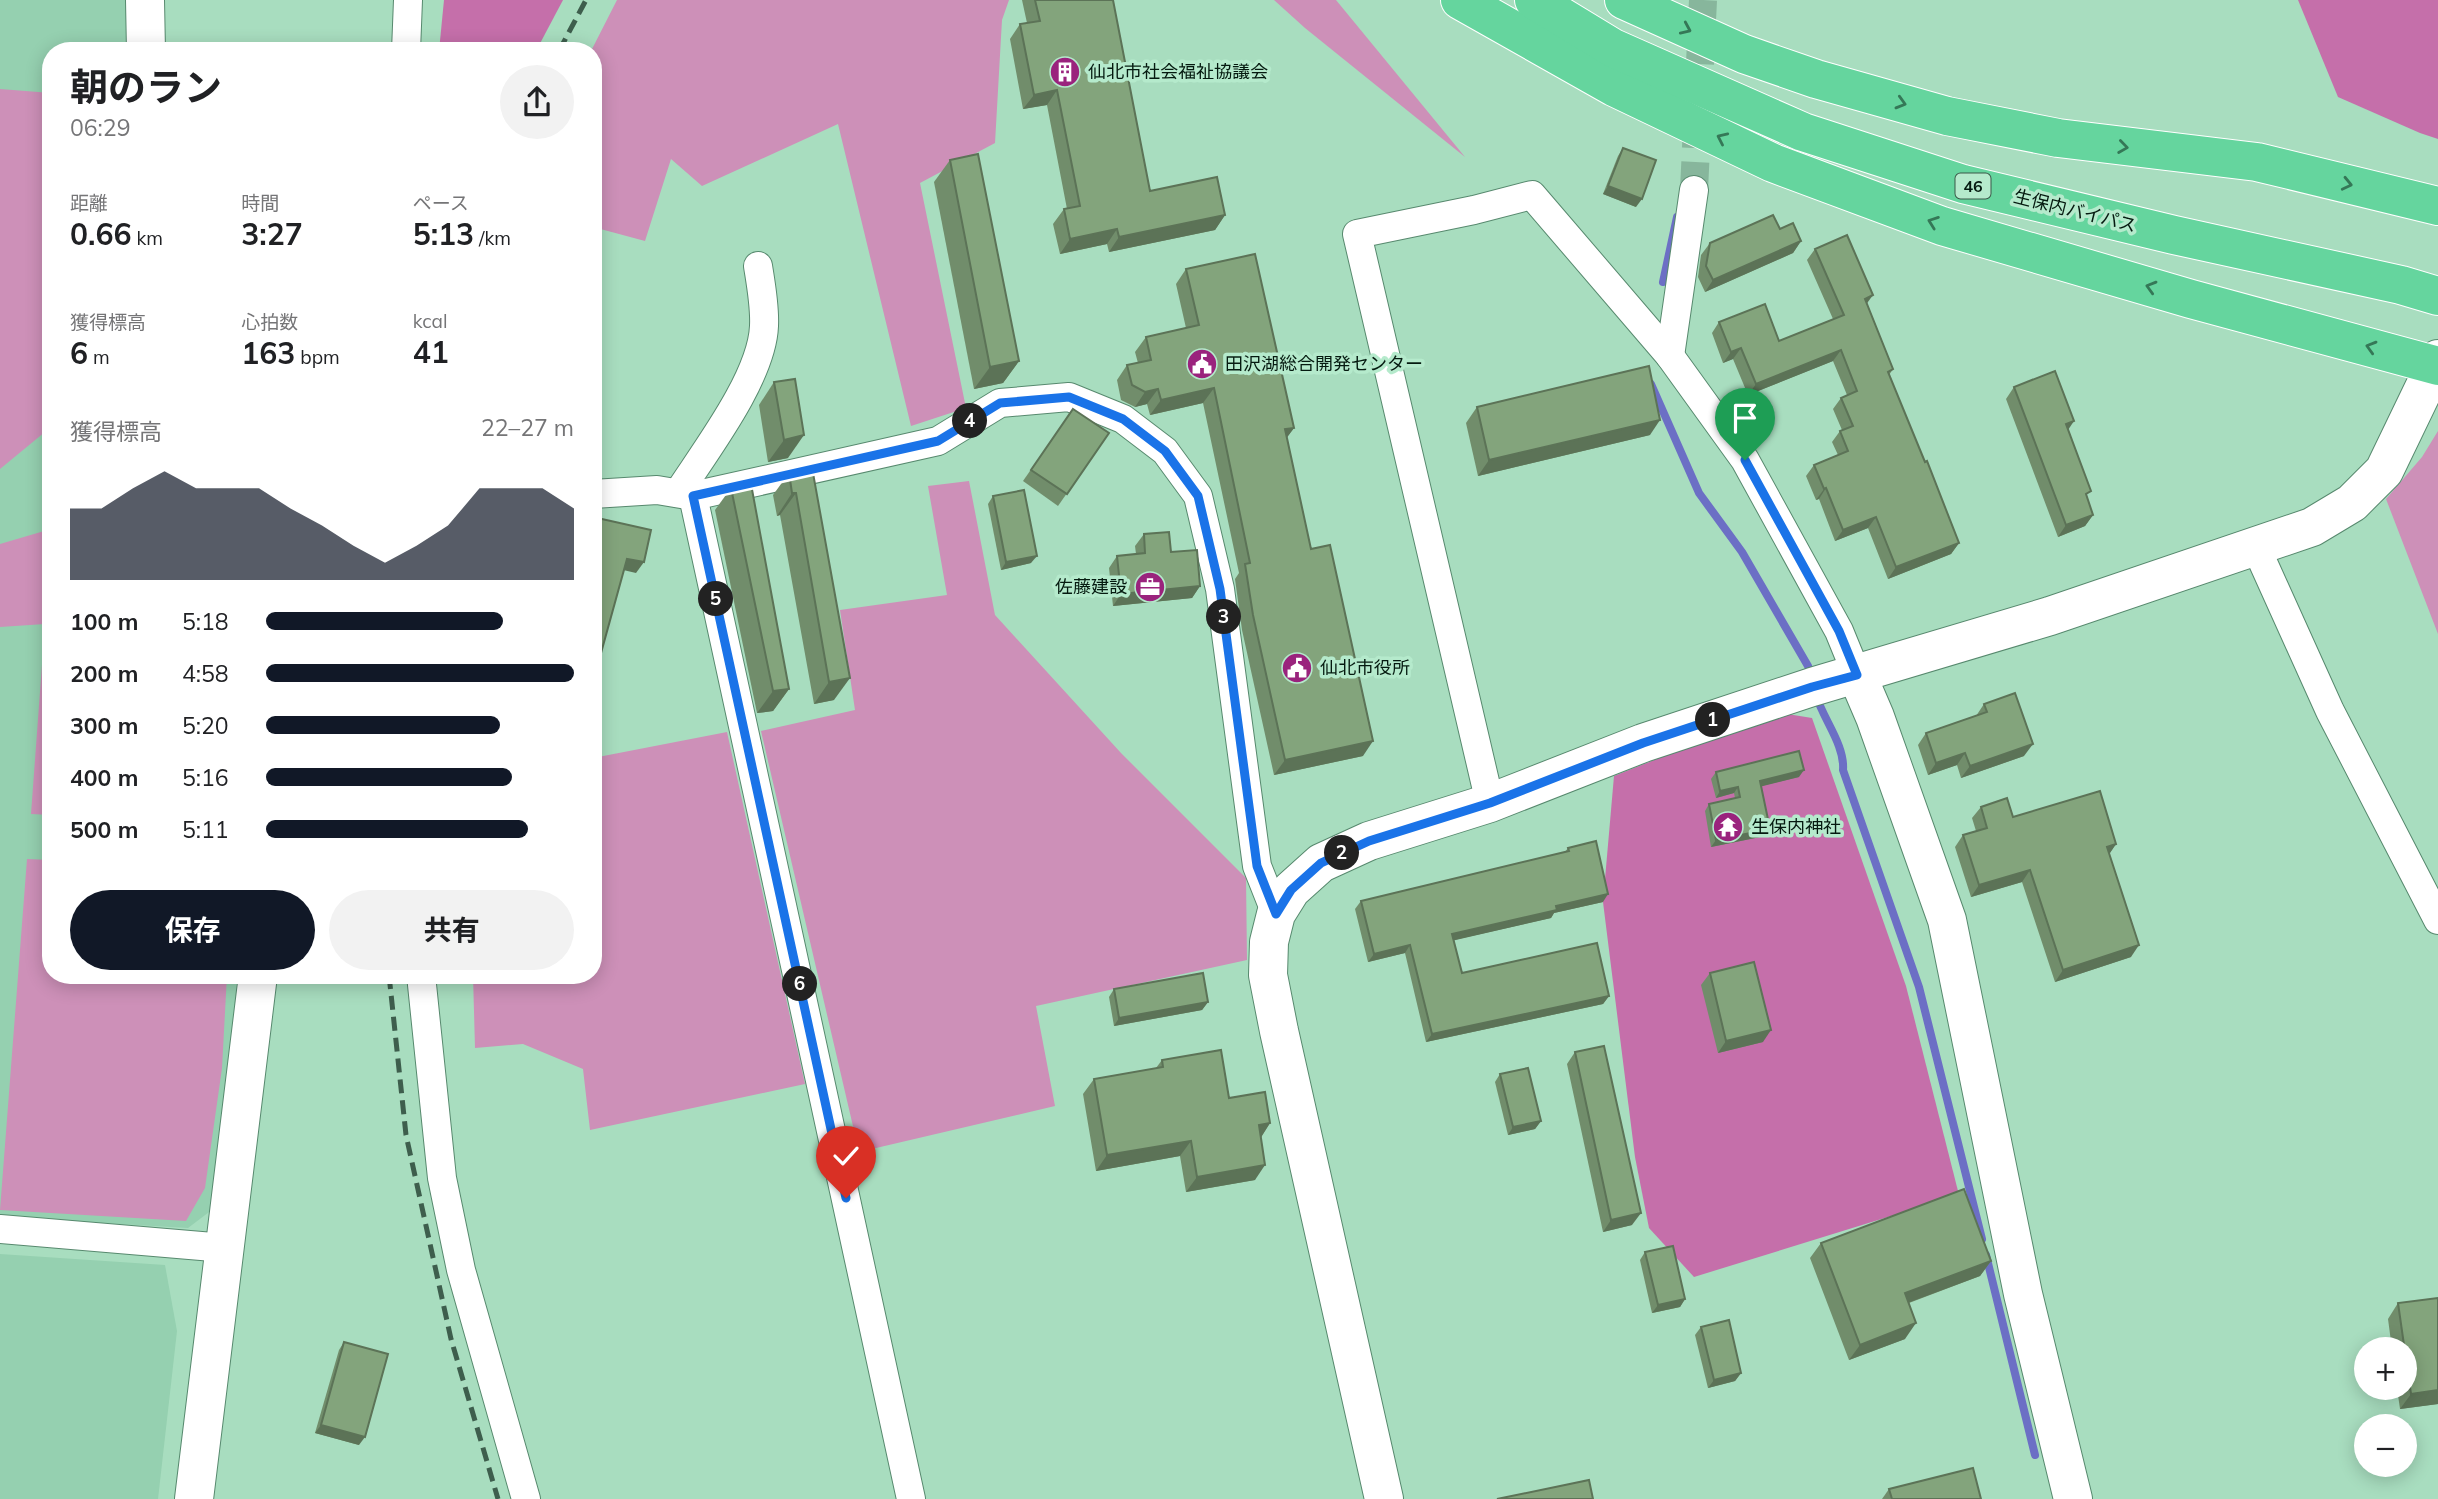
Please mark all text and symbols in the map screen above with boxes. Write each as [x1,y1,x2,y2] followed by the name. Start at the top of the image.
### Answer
[1678,21,1691,35] one-way arrow
[1048,55,1082,89] building icon: 仙北市社会福祉協議会
[1088,60,1268,83] place label: 仙北市社会福祉協議会
[70,63,222,111] text: 朝のラン
[500,65,574,139] button: share
[1894,94,1906,109] one-way arrow
[70,113,130,142] text: 06:29
[1717,133,1729,147] one-way arrow
[2117,140,2129,155] one-way arrow
[1955,174,1990,198] road number: 46
[2341,176,2353,190] one-way arrow
[2011,184,2139,237] street label: 生保内バイパス
[70,191,108,215] text: 距離
[241,191,279,215] text: 時間
[413,191,469,215] text: ペース
[70,215,131,253] text: 0.66
[241,215,303,253] text: 3:27
[413,215,474,253] text: 5:13
[1928,217,1940,231] one-way arrow
[131,226,163,250] text: km
[474,226,511,250] text: /km
[2146,281,2158,295] one-way arrow
[413,309,447,333] text: kcal
[70,310,146,334] text: 獲得標高
[241,310,298,334] text: 心拍数
[413,333,449,371] text: 41
[70,334,88,372] text: 6
[241,334,295,372] text: 163
[2365,341,2377,355] one-way arrow
[88,345,110,369] text: m
[295,345,340,369] text: bpm
[1185,347,1219,381] public building icon: 田沢湖総合開発センター
[1225,352,1423,375] place label: 田沢湖総合開発センター
[1715,388,1775,460] pin
[1726,399,1764,437] icon: arrive
[953,404,988,438] pin: 4
[964,408,975,432] text: 4
[481,413,574,442] text: 22–27 m
[70,417,162,446] text: 獲得標高
[1133,570,1167,604] office icon: 佐藤建設
[1055,575,1127,598] place label: 佐藤建設
[698,582,734,616] pin: 5
[710,586,721,610] text: 5
[1206,600,1242,634] pin: 3
[1218,604,1229,628] text: 3
[70,607,138,636] text: 100 m
[182,607,229,636] text: 5:18
[1280,651,1314,685] public building icon: 仙北市役所
[1320,656,1410,679] place label: 仙北市役所
[70,659,138,688] text: 200 m
[182,659,229,688] text: 4:58
[1696,702,1730,738] pin: 1
[1707,707,1718,731] text: 1
[70,711,138,740] text: 300 m
[182,711,229,740] text: 5:20
[70,763,138,792] text: 400 m
[182,763,229,792] text: 5:16
[1711,810,1745,844] temple icon: 生保内神社
[70,815,138,844] text: 500 m
[182,815,229,844] text: 5:11
[1751,815,1841,838] place label: 生保内神社
[1324,836,1360,870] pin: 2
[1336,840,1347,864] text: 2
[70,890,315,970] button: 保存
[329,890,574,970] button: 共有
[782,967,818,1002] pin: 6
[794,971,805,995] text: 6
[816,1126,876,1198] pin
[827,1137,865,1175] icon: check
[2354,1337,2417,1477] map controls
[2354,1337,2417,1400] button: +
[2354,1414,2417,1477] button: −

